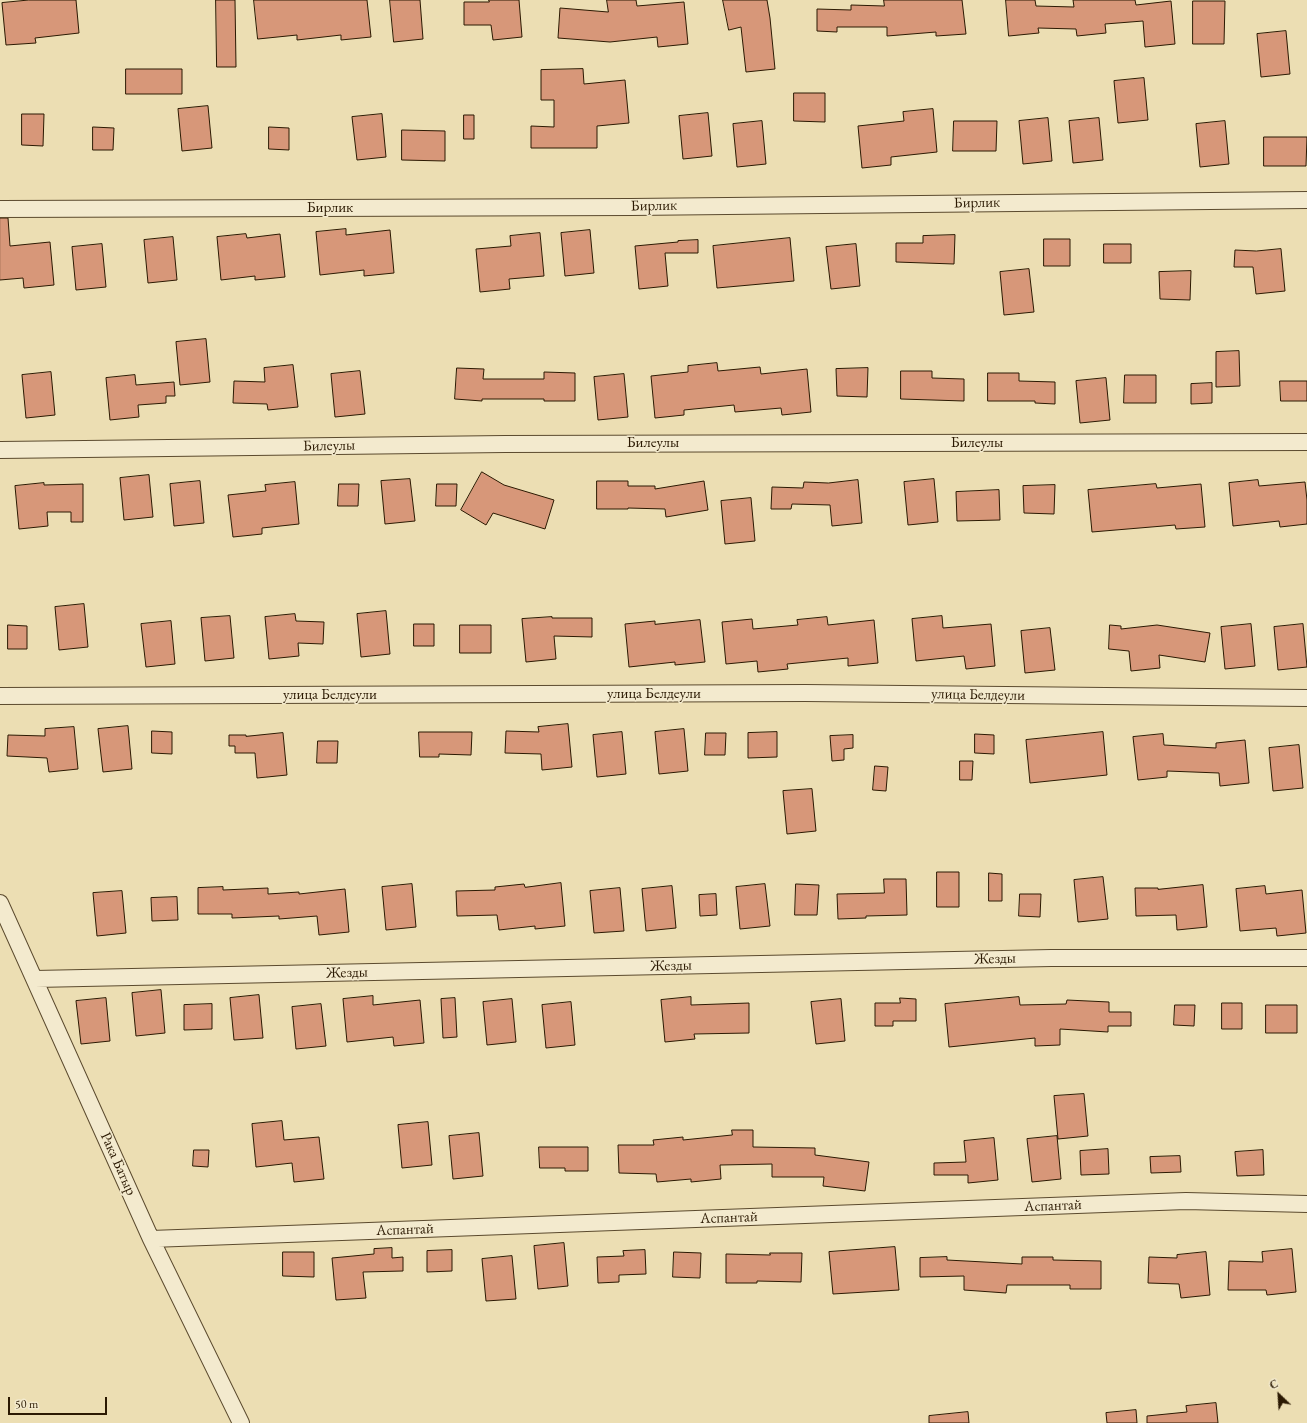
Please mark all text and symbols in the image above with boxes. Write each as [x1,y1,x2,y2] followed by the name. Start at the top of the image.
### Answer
[954,194,1000,212] street label: Бирлик
[631,197,677,215] street label: Бирлик
[307,199,353,217] street label: Бирлик
[627,434,679,452] street label: Билеулы
[951,434,1003,452] street label: Билеулы
[303,437,355,455] street label: Билеулы
[607,685,701,703] street label: улица Белдеули
[931,685,1025,705] street label: улица Белдеули
[283,686,377,704] street label: улица Белдеули
[974,950,1016,968] street label: Жезды
[650,957,692,975] street label: Жезды
[326,964,368,982] street label: Жезды
[96,1130,140,1198] street label: Рака Батыр
[1024,1196,1082,1216] street label: Аспантай
[700,1208,758,1228] street label: Аспантай
[376,1220,434,1240] street label: Аспантай
[1259,1375,1299,1415] north arrow
[1267,1376,1280,1392] text: С
[10,1389,109,1415] scale bar
[15,1396,38,1412] text: 50 m

